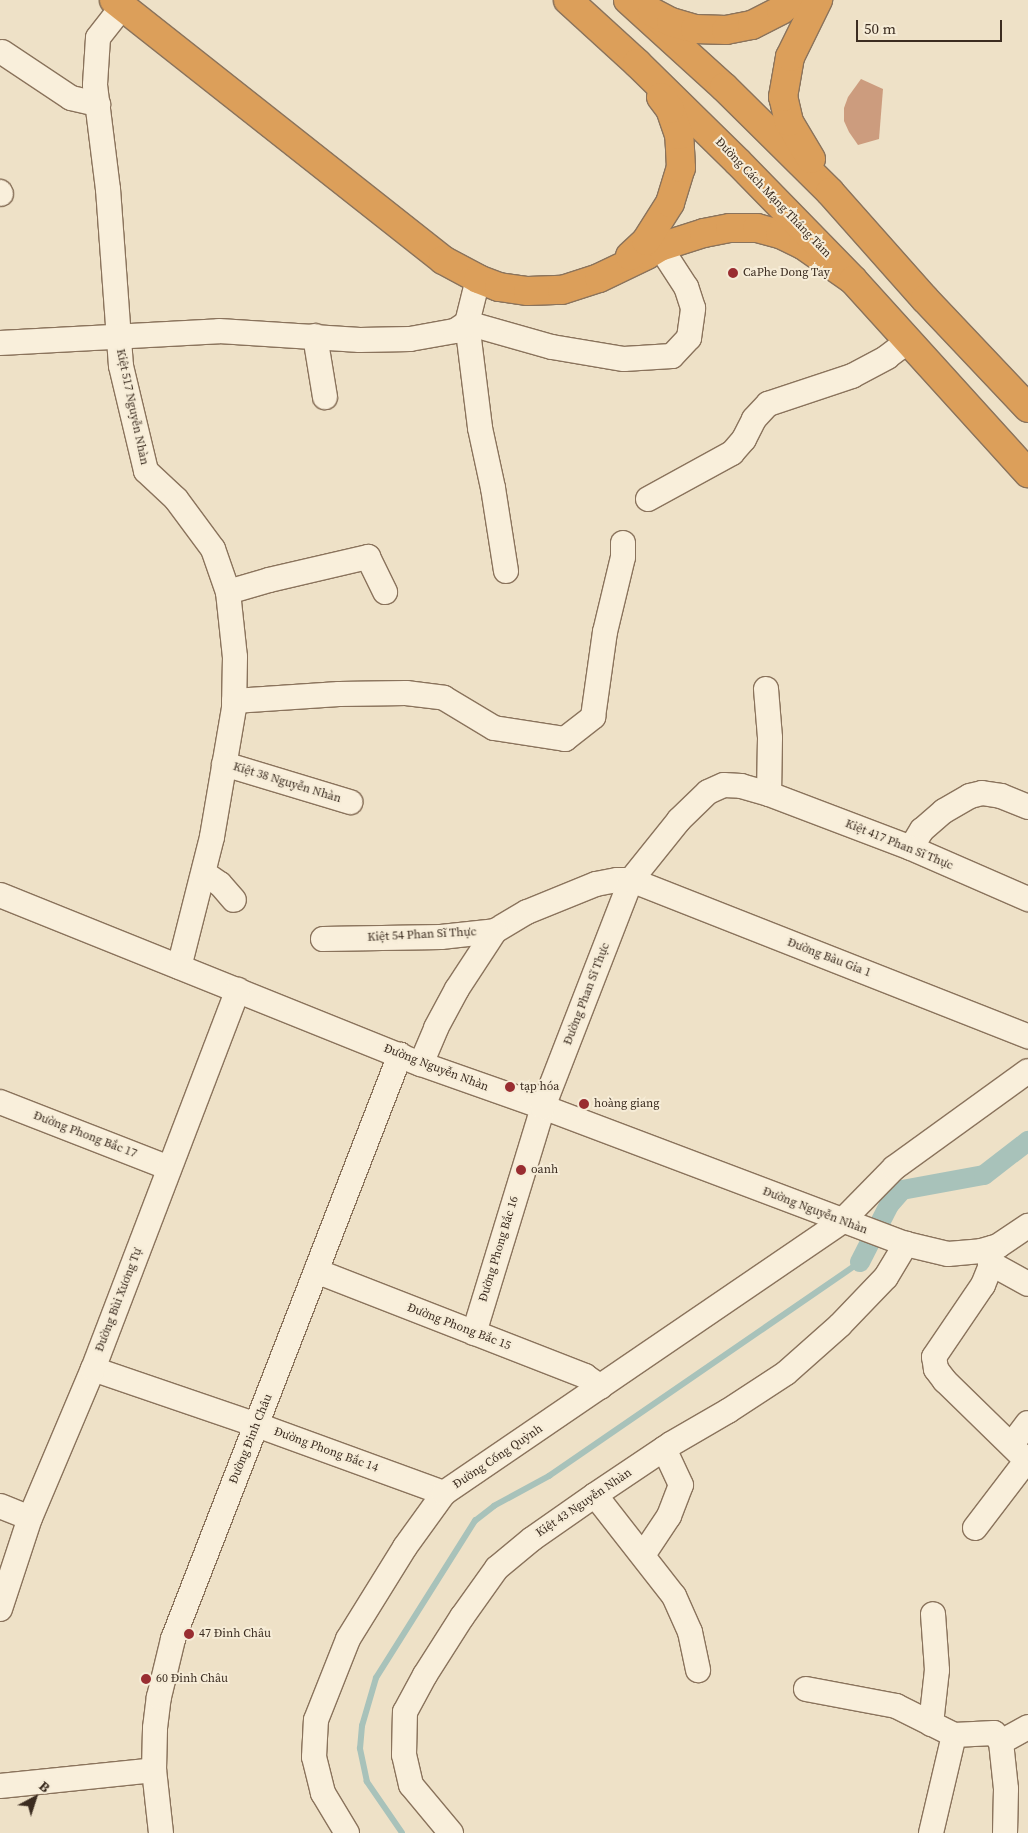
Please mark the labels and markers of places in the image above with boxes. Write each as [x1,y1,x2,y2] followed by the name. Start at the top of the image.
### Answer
[743,266,830,280] place label: CaPhe Dong Tay
[727,267,739,279] marker: CaPhe Dong Tay
[520,1080,559,1094] place label: tạp hóa
[504,1081,516,1093] marker: tạp hóa
[594,1097,659,1111] place label: hoàng giang
[578,1098,590,1110] marker: hoàng giang
[531,1163,558,1177] place label: oanh
[515,1164,527,1176] marker: oanh
[199,1627,271,1641] place label: 47 Đinh Châu
[183,1628,195,1640] marker: 47 Đinh Châu
[156,1672,228,1686] place label: 60 Đinh Châu
[140,1673,152,1685] marker: 60 Đinh Châu

